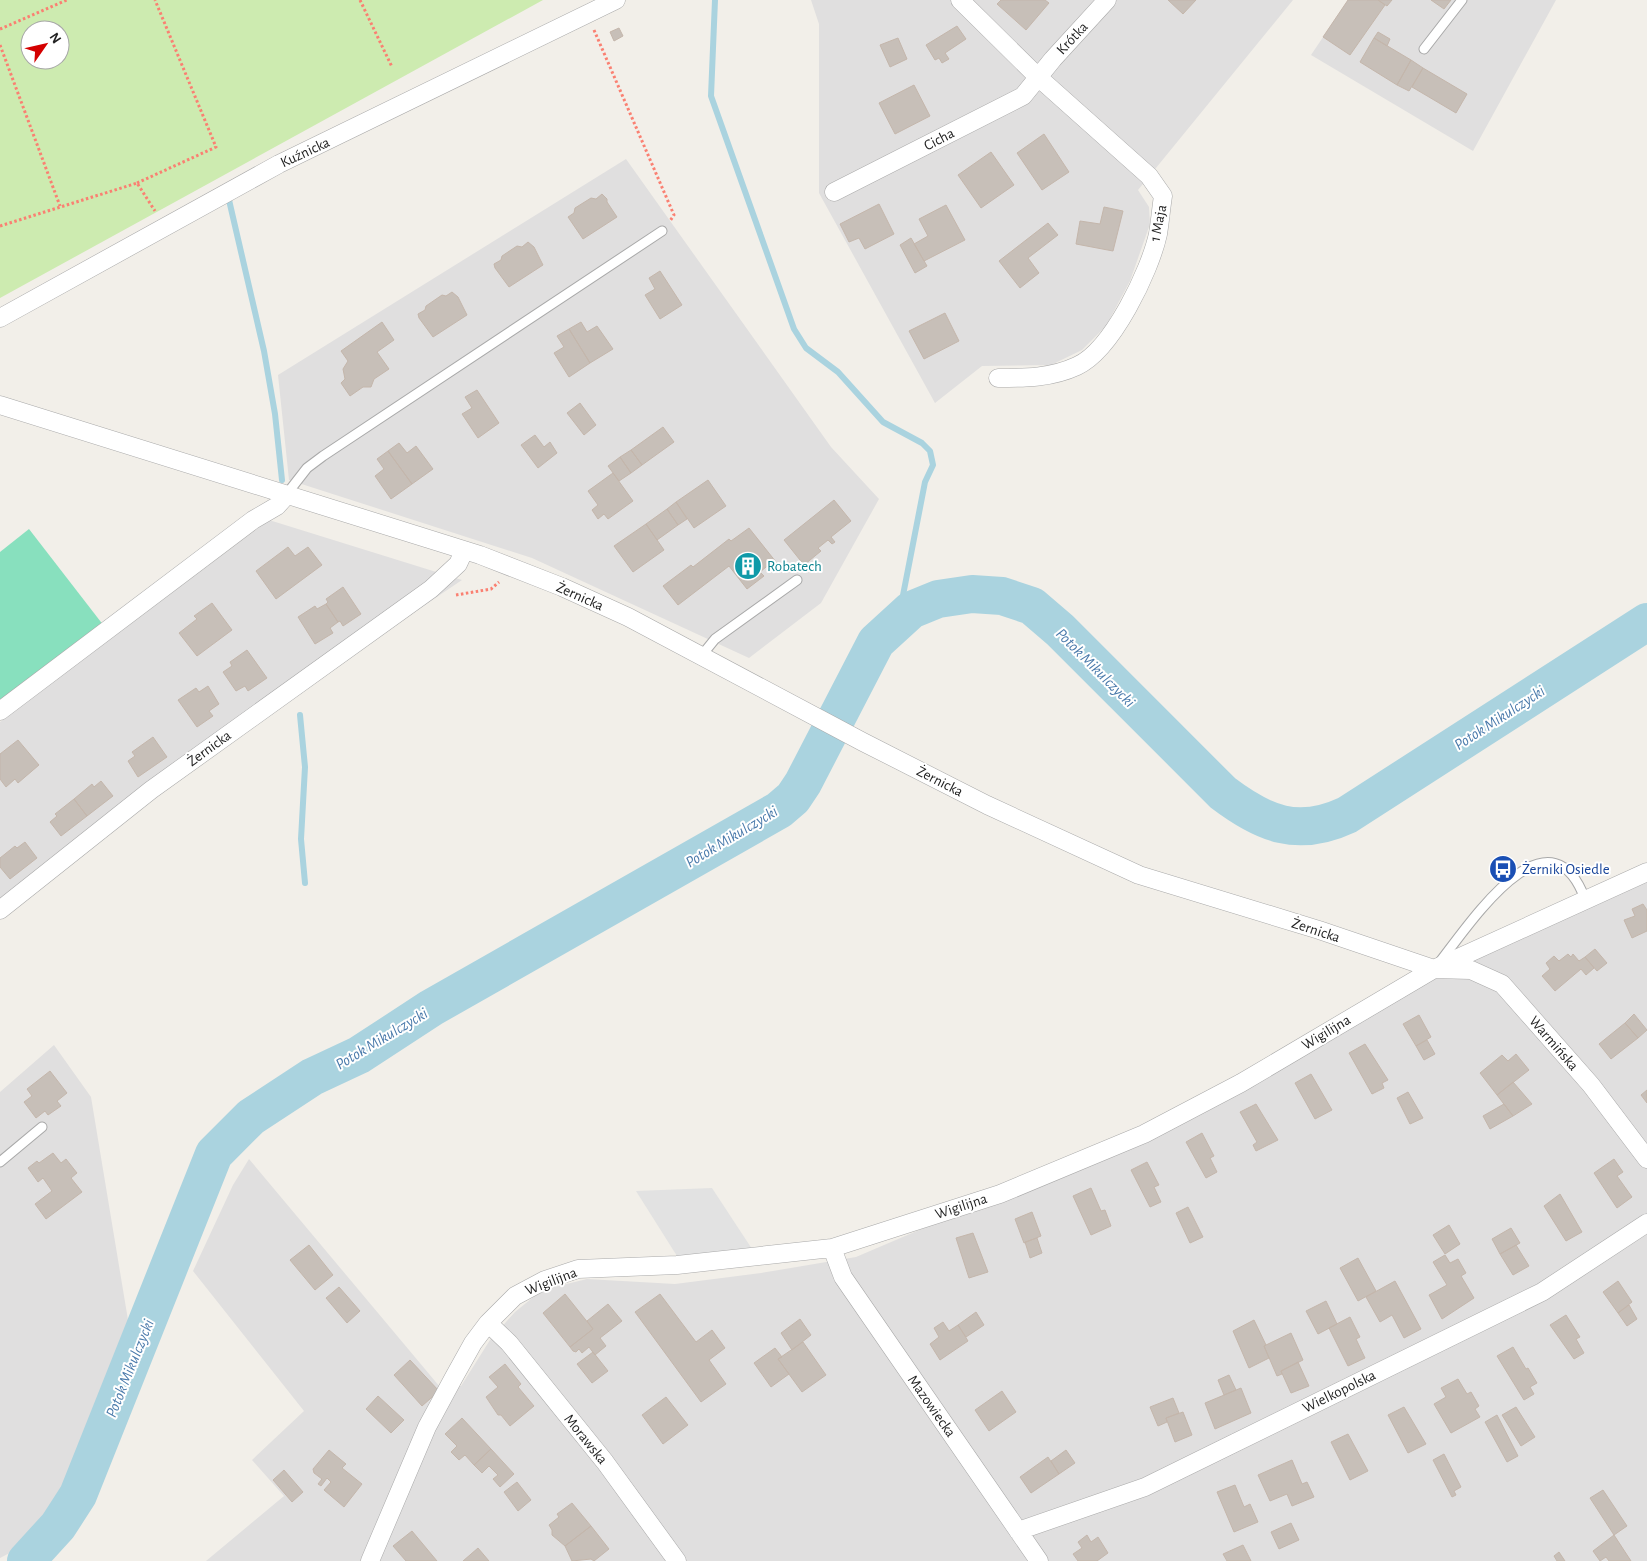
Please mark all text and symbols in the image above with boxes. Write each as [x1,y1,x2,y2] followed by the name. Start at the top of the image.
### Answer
[1054,19,1091,58] street label: Krótka
[20,20,70,70] north arrow
[46,30,63,46] text: N
[922,125,957,153] street label: Cicha
[278,135,332,170] street label: Kuźnicka
[1148,203,1169,243] street label: 1 Maja
[733,551,763,581] building icon: Robatech
[767,559,822,574] place label: Robatech
[554,578,607,613] street label: Żernicka
[1053,625,1138,711] water label: Potok Mikulczycki
[1451,682,1548,753] water label: Potok Mikulczycki
[184,726,234,769] street label: Żernicka
[914,762,966,799] street label: Żernicka
[683,803,781,871] water label: Potok Mikulczycki
[1488,854,1518,884] bus stop icon: Żerniki Osiedle
[1522,860,1610,877] place label: Żerniki Osiedle
[1290,914,1343,945] street label: Żernicka
[333,1005,431,1073] water label: Potok Mikulczycki
[1299,1012,1353,1053] street label: Wigilijna
[1526,1013,1581,1073] street label: Warmińska
[933,1191,989,1222] street label: Wigilijna
[523,1265,579,1298] street label: Wigilijna
[103,1317,157,1420] water label: Potok Mikulczycki
[1300,1367,1378,1416] street label: Wielkopolska
[905,1373,958,1440] street label: Mazowiecka
[561,1412,610,1467] street label: Morawska

